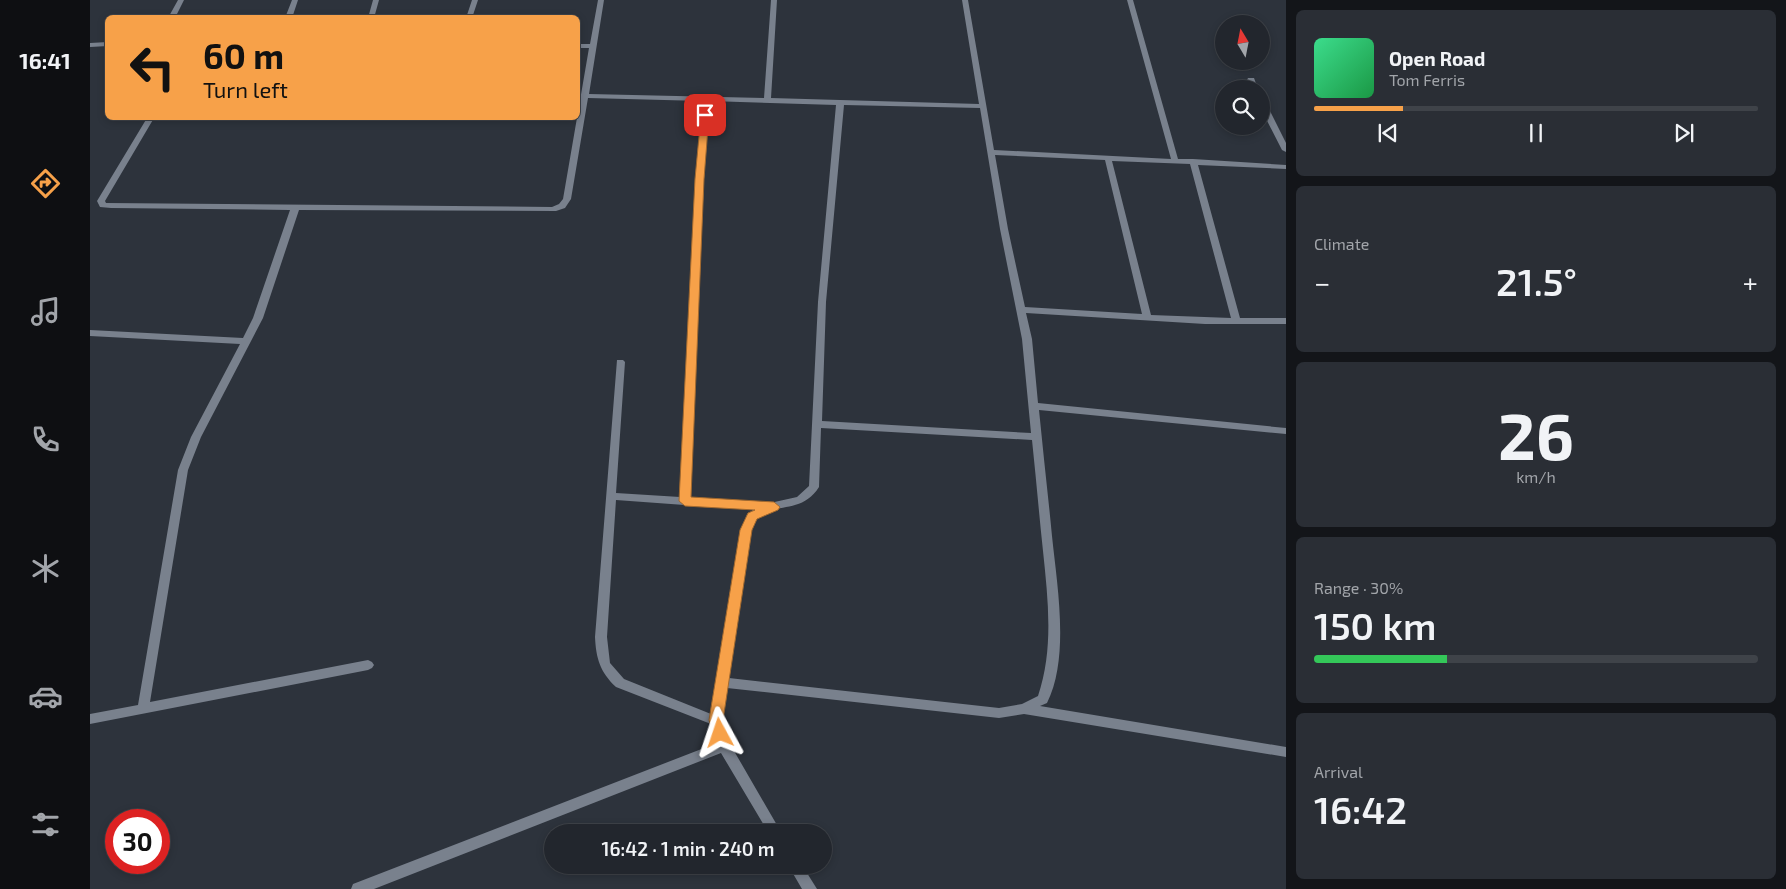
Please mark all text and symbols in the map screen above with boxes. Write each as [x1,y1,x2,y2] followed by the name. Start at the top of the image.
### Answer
[1215,15,1270,70] north arrow
[1215,15,1270,135] map controls
[203,34,284,76] text: 60 m
[120,35,185,100] icon: left
[19,47,71,73] text: 16:41
[1389,47,1485,70] text: Open Road
[1389,70,1465,89] text: Tom Ferris
[203,76,288,102] text: Turn left
[1215,80,1270,135] button: search
[684,94,726,136] pin
[691,101,719,129] icon: arrive
[1374,119,1402,147] icon: previous
[1522,119,1550,147] icon: pause
[1670,119,1698,147] icon: next
[28,166,63,201] icon: directions
[1314,234,1369,253] text: Climate
[1496,258,1577,304] text: 21.5°
[1314,265,1330,299] text: −
[1743,265,1758,299] text: +
[28,294,63,329] icon: music
[1498,395,1574,473] text: 26
[28,422,63,457] icon: phone
[1516,467,1556,486] text: km/h
[28,551,63,586] icon: climate
[1314,578,1403,597] text: Range · 30%
[1314,602,1436,648] text: 150 km
[28,679,63,714] icon: car
[693,706,745,758] position arrow
[1314,762,1363,781] text: Arrival
[1314,786,1407,832] text: 16:42
[28,807,63,842] icon: filters
[105,809,170,874] speed limit sign: 30
[602,837,774,860] text: 16:42 · 1 min · 240 m

